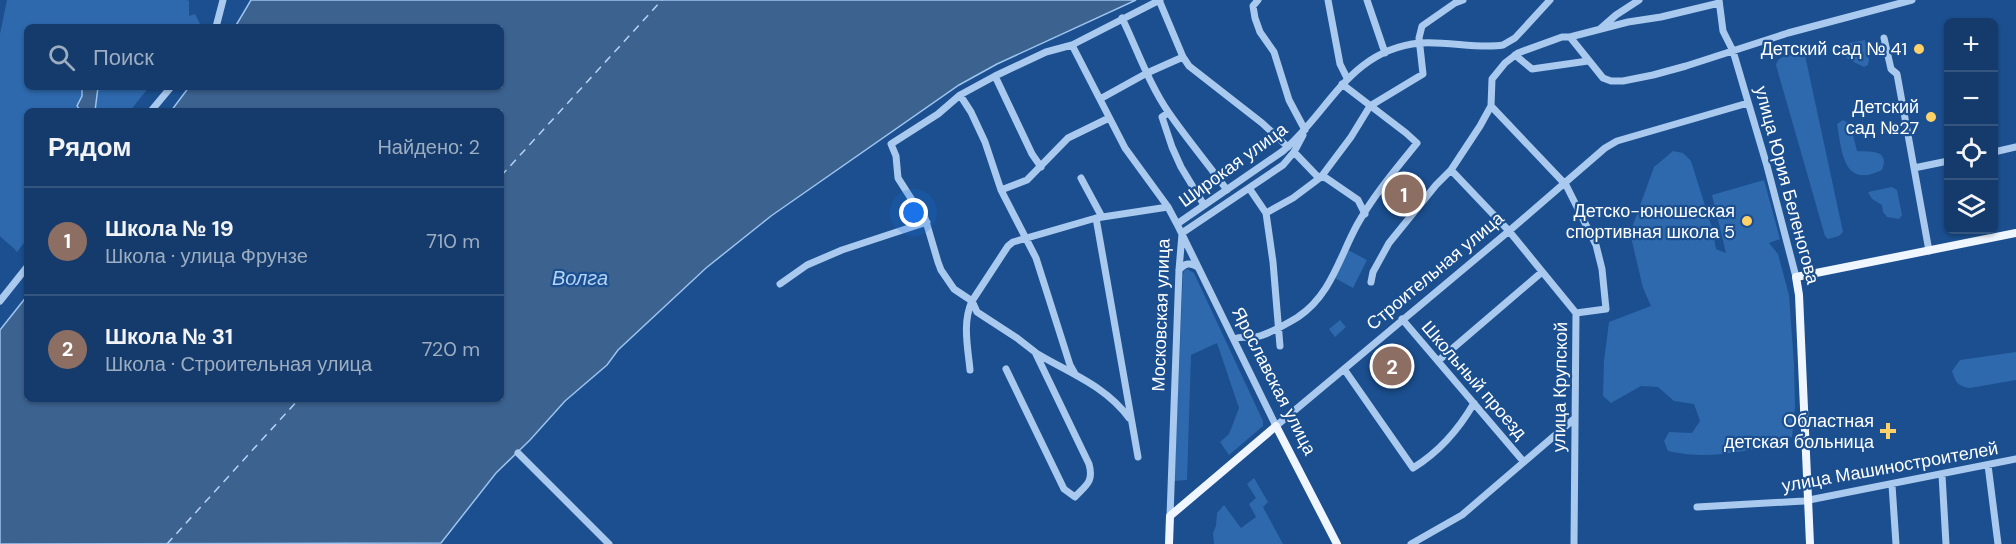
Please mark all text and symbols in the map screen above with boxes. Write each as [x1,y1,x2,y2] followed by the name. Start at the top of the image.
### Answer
[1944,18,1998,234] map controls
[1944,18,1998,72] button: +
[24,24,504,90] search box
[1761,37,1907,61] place label: Детский сад № 41
[45,41,78,74] icon: search
[1912,42,1926,56] marker: Детский сад № 41
[93,43,154,72] text: Поиск
[1944,72,1998,126] button: −
[1749,83,1825,288] street label: улица Юрия Беленогова
[1846,95,1919,140] place label: Детский сад №27
[1924,110,1938,124] marker: Детский сад №27
[1174,117,1293,213] street label: Широкая улица
[1944,126,1998,180] button: locate
[48,130,131,164] text: Рядом
[377,134,480,160] text: Найдено: 2
[1384,172,1424,216] pin: 1
[1944,180,1998,234] button: layers
[899,198,928,227] your location
[1566,199,1735,244] place label: Детско-юношеская спортивная школа 5
[1361,206,1510,336] street label: Строительная улица
[105,214,234,243] text: Школа № 19
[1740,214,1754,228] marker: Детско-юношеская спортивная школа 5
[64,228,71,254] text: 1
[426,228,480,254] text: 710 m
[1146,237,1176,392] street label: Московская улица
[105,243,308,269] text: Школа · улица Фрунзе
[552,265,608,291] water label: Волга
[1226,303,1322,460] street label: Ярославская улица
[1416,316,1532,445] street label: Школьный проезд
[105,322,233,351] text: Школа № 31
[1547,322,1573,452] street label: улица Крупской
[62,336,73,362] text: 2
[422,336,480,362] text: 720 m
[1372,344,1412,388] pin: 2
[105,351,372,377] text: Школа · Строительная улица
[1724,409,1875,454] place label: Областная детская больница
[1879,422,1897,440] marker: Областная детская больница
[1780,436,2000,498] street label: улица Машиностроителей

